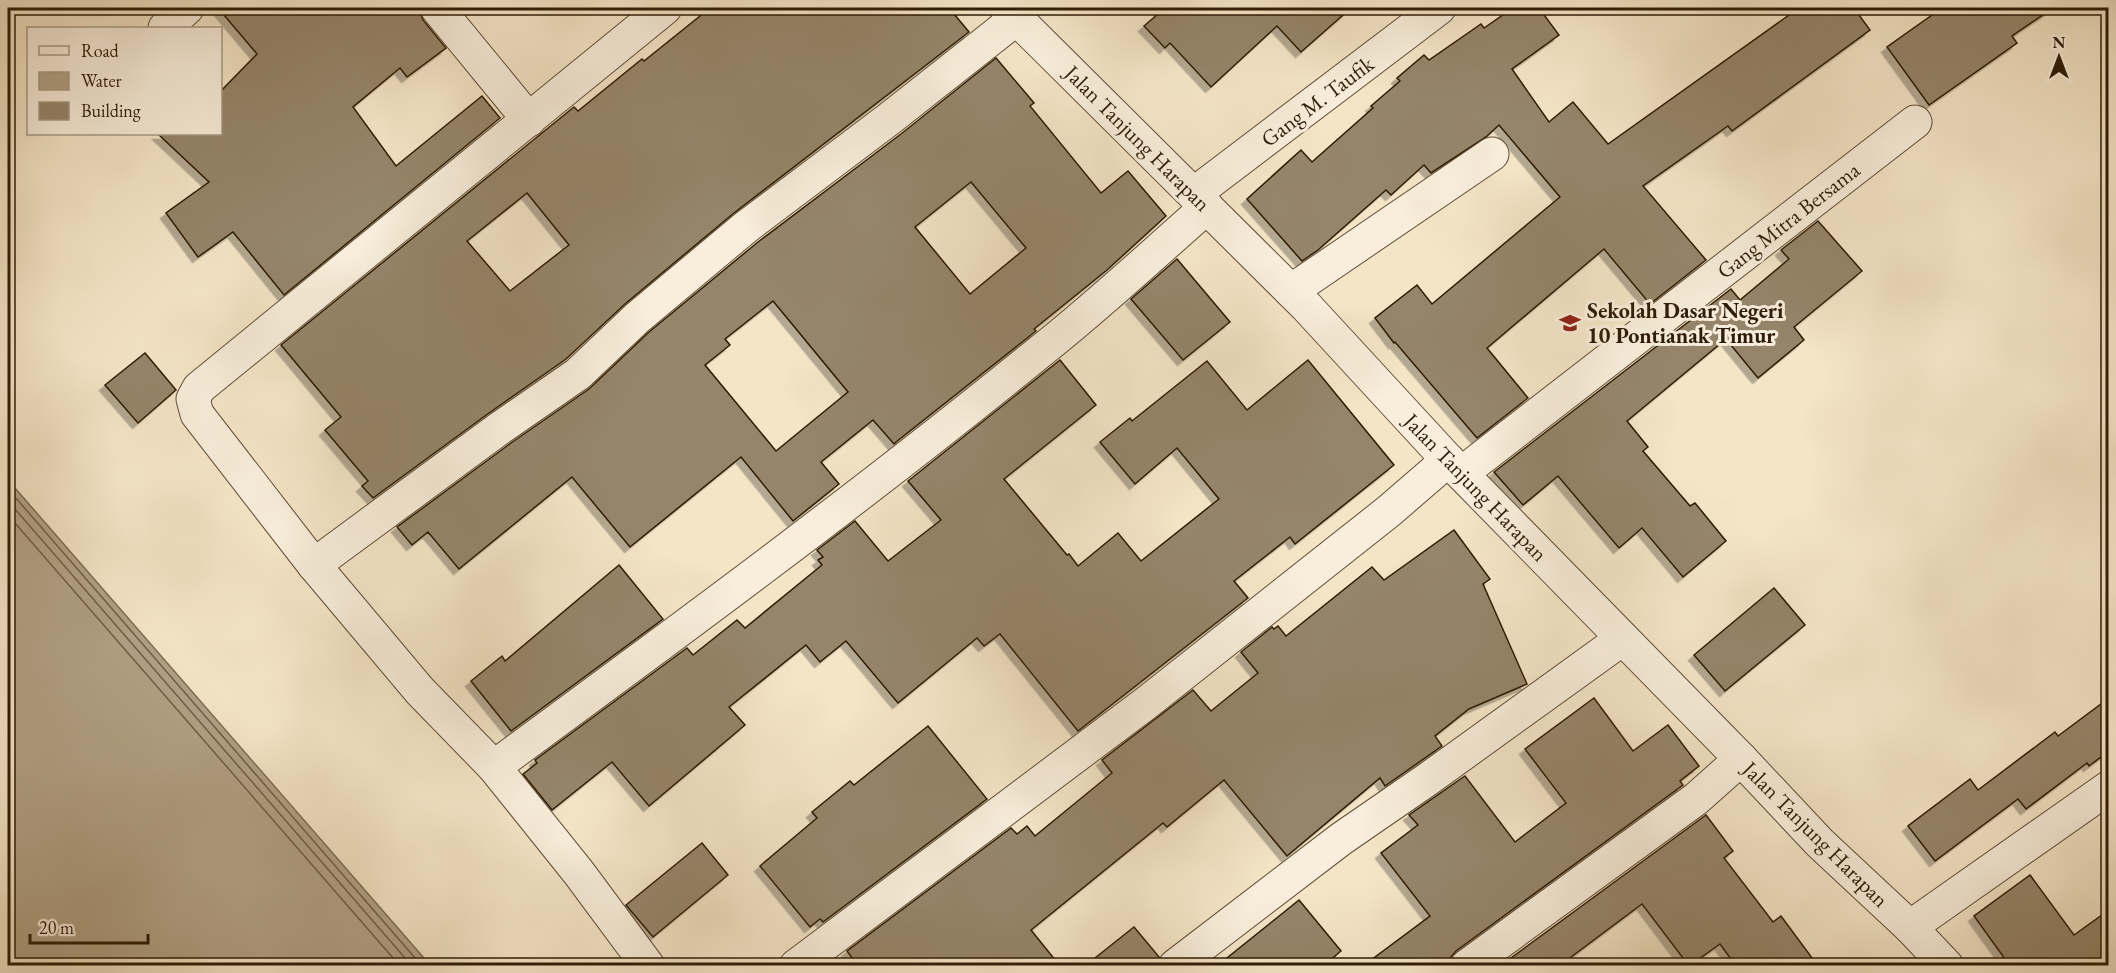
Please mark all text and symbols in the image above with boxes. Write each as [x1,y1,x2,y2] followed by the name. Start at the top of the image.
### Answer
[27,27,222,135] legend
[2029,27,2089,87] north arrow
[2053,32,2066,53] text: N
[81,39,120,62] text: Road
[1255,49,1380,153] street label: Gang M. Taufik
[1057,58,1217,218] street label: Jalan Tanjung Harapan
[81,69,122,92] text: Water
[81,99,141,122] text: Building
[1711,155,1866,285] street label: Gang Mitra Bersama
[1587,296,1784,350] place label: Sekolah Dasar Negeri 10 Pontianak Timur
[1558,311,1582,335] school or university icon: Sekolah Dasar Negeri 10 Pontianak Timur
[1396,406,1554,568] street label: Jalan Tanjung Harapan
[1735,754,1895,914] street label: Jalan Tanjung Harapan
[30,907,148,945] scale bar
[39,916,74,939] text: 20 m

